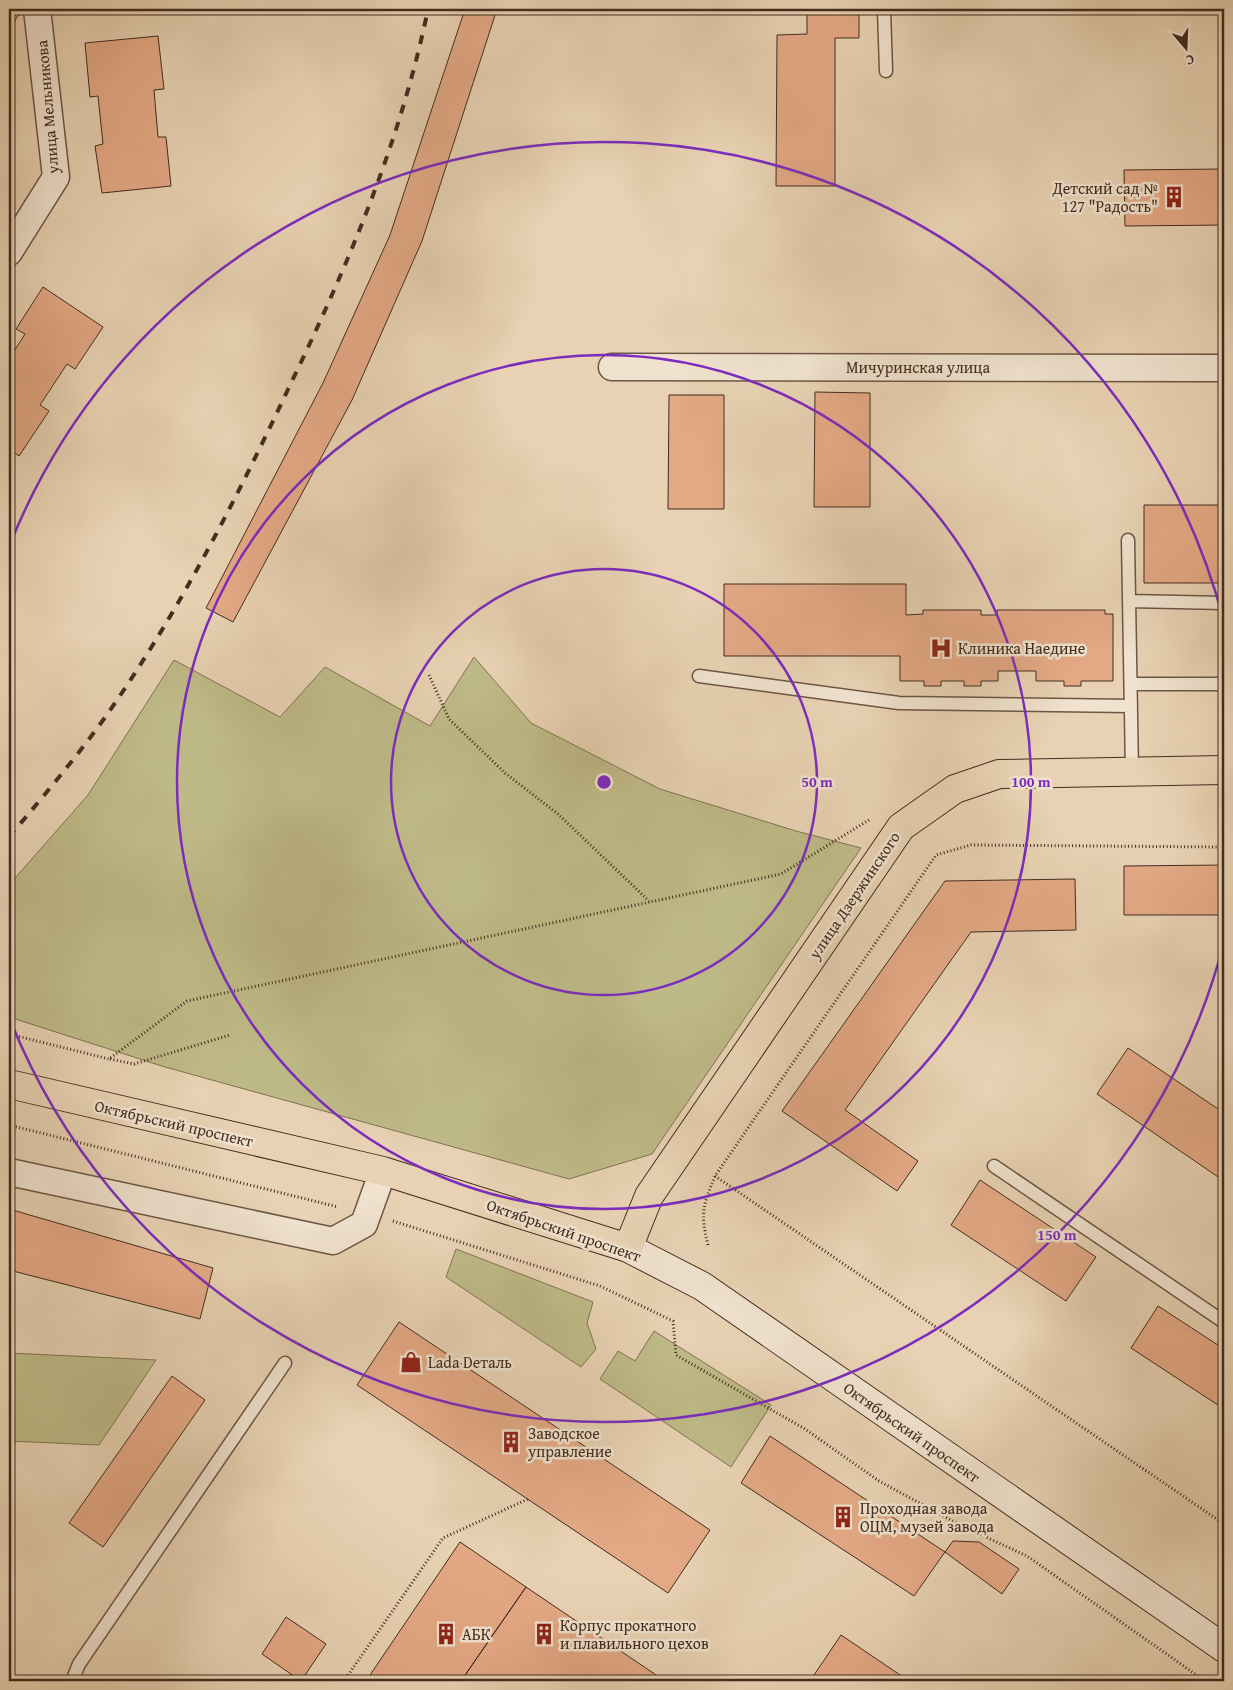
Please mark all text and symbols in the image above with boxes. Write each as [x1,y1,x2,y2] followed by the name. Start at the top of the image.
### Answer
[1160,22,1210,72] north arrow
[29,39,65,176] street label: улица Мельникова
[1183,50,1197,71] text: С
[1051,176,1158,218] place label: Детский сад № 127 "Радость"
[1161,184,1187,210] building icon: Детский сад № 127 "Радость"
[846,355,990,379] street label: Мичуринская улица
[928,635,954,661] hospital icon: Клиника Наедине
[958,636,1085,660] place label: Клиника Наедине
[801,771,833,792] text: 50 m
[1011,771,1051,792] text: 100 m
[595,773,613,791] centre of rings
[802,826,906,964] street label: улица Дзержинского
[92,1093,256,1153] street label: Октябрьский проспект
[484,1192,645,1268] street label: Октябрьский проспект
[1037,1224,1077,1245] text: 150 m
[398,1349,424,1375] shop icon: Lada Dеталь
[428,1350,512,1374] place label: Lada Dеталь
[839,1376,985,1488] street label: Октябрьский проспект
[527,1421,612,1463] place label: Заводское управление
[498,1429,524,1455] building icon: Заводское управление
[860,1496,994,1538] place label: Проходная завода ОЦМ, музей завода
[830,1504,856,1530] building icon: Проходная завода ОЦМ, музей завода
[560,1613,709,1655] place label: Корпус прокатного и плавильного цехов
[433,1621,459,1647] building icon: АБК
[531,1621,557,1647] building icon: Корпус прокатного и плавильного цехов
[462,1622,491,1646] place label: АБК

